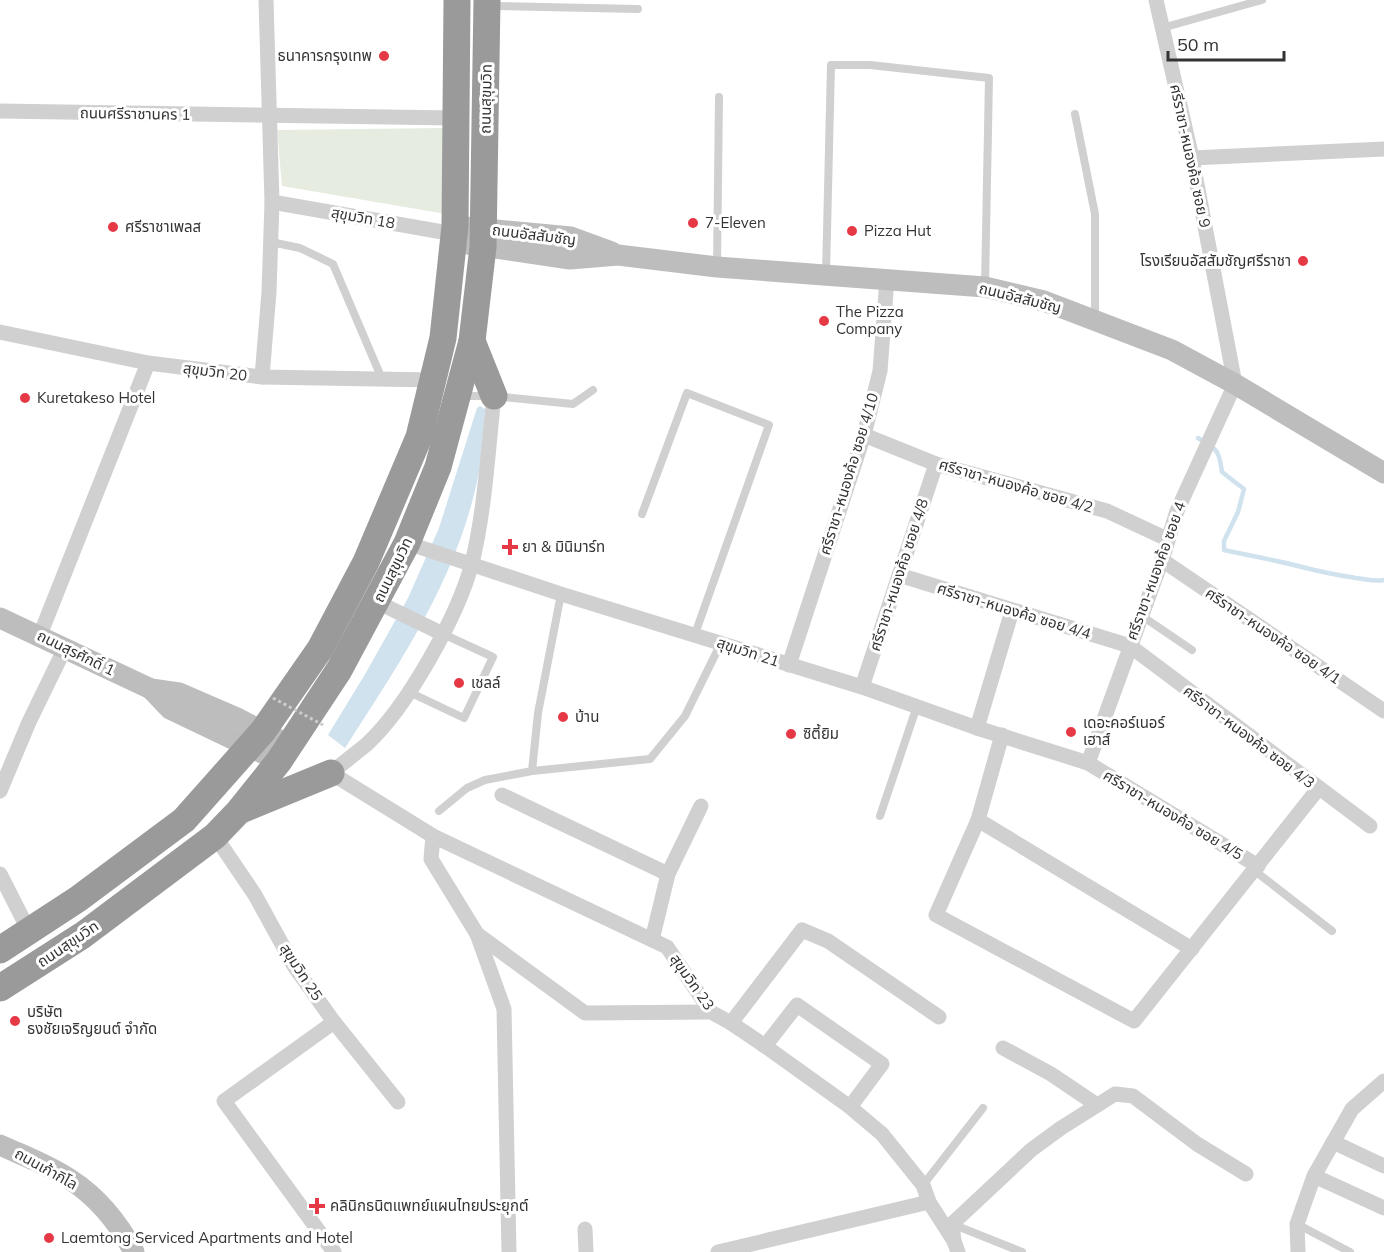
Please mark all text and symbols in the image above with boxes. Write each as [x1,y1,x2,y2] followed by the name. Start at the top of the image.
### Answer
[1168,24,1284,62] scale bar
[1177,33,1219,56] text: 50 m
[278,46,372,65] place label: ธนาคารกรุงเทพ
[377,49,391,63] marker: ธนาคารกรุงเทพ
[475,64,496,134] street label: ถนนสุขุมวิท
[1166,82,1215,229] street label: ศรีราชา-หนองค้อ ซอย 9
[80,103,190,124] street label: ถนนศรีราชานคร 1
[330,203,396,232] street label: สุขุมวิท 18
[705,213,766,232] place label: 7-Eleven
[686,216,700,230] marker: 7-Eleven
[125,217,202,236] place label: ศรีราชาเพลส
[106,220,120,234] marker: ศรีราชาเพลส
[491,220,577,249] street label: ถนนอัสสัมชัญ
[864,221,931,240] place label: Pizza Hut
[845,224,859,238] marker: Pizza Hut
[1140,251,1291,270] place label: โรงเรียนอัสสัมชัญศรีราชา
[1296,254,1310,268] marker: โรงเรียนอัสสัมชัญศรีราชา
[977,278,1063,317] street label: ถนนอัสสัมชัญ
[836,302,904,338] place label: The Pizza Company
[817,314,831,328] marker: The Pizza Company
[182,358,248,385] street label: สุขุมวิท 20
[37,388,155,407] place label: Kuretakeso Hotel
[18,391,32,405] marker: Kuretakeso Hotel
[815,391,882,557] street label: ศรีราชา-หนองค้อ ซอย 4/10
[937,454,1095,517] street label: ศรีราชา-หนองค้อ ซอย 4/2
[865,496,932,654] street label: ศรีราชา-หนองค้อ ซอย 4/8
[1122,499,1189,643] street label: ศรีราชา-หนองค้อ ซอย 4
[369,534,416,605] street label: ถนนสุขุมวิท
[522,537,605,556] place label: ยา & มินิมาร์ท
[503,540,517,554] marker: ยา & มินิมาร์ท
[935,578,1093,643] street label: ศรีราชา-หนองค้อ ซอย 4/4
[1202,583,1345,688] street label: ศรีราชา-หนองค้อ ซอย 4/1
[34,626,118,679] street label: ถนนสุรศักดิ์ 1
[715,633,782,671] street label: สุขุมวิท 21
[471,673,501,692] place label: เชลล์
[452,676,466,690] marker: เชลล์
[1180,681,1319,792] street label: ศรีราชา-หนองค้อ ซอย 4/3
[575,707,599,726] place label: บ้าน
[556,710,570,724] marker: บ้าน
[1083,713,1166,749] place label: เดอะคอร์เนอร์ เฮาส์
[803,723,839,743] place label: ซิตี้ยิม
[1064,725,1078,739] marker: เดอะคอร์เนอร์ เฮาส์
[784,727,798,741] marker: ซิตี้ยิม
[1100,765,1246,864] street label: ศรีราชา-หนองค้อ ซอย 4/5
[33,916,102,971] street label: ถนนสุขุมวิท
[276,940,327,1004] street label: สุขุมวิท 25
[666,950,719,1014] street label: สุขุมวิท 23
[27,1002,157,1038] place label: บริษัต ธงชัยเจริญยนต์ จำกัด
[8,1014,22,1028] marker: บริษัต ธงชัยเจริญยนต์ จำกัด
[11,1144,81,1194] street label: ถนนเก้ากิโล
[330,1196,529,1215] place label: คลินิกธนิตแพทย์แผนไทยประยุกต์
[308,1197,326,1215] marker: คลินิกธนิตแพทย์แผนไทยประยุกต์
[61,1228,353,1247] place label: Laemtong Serviced Apartments and Hotel
[42,1231,56,1245] marker: Laemtong Serviced Apartments and Hotel

